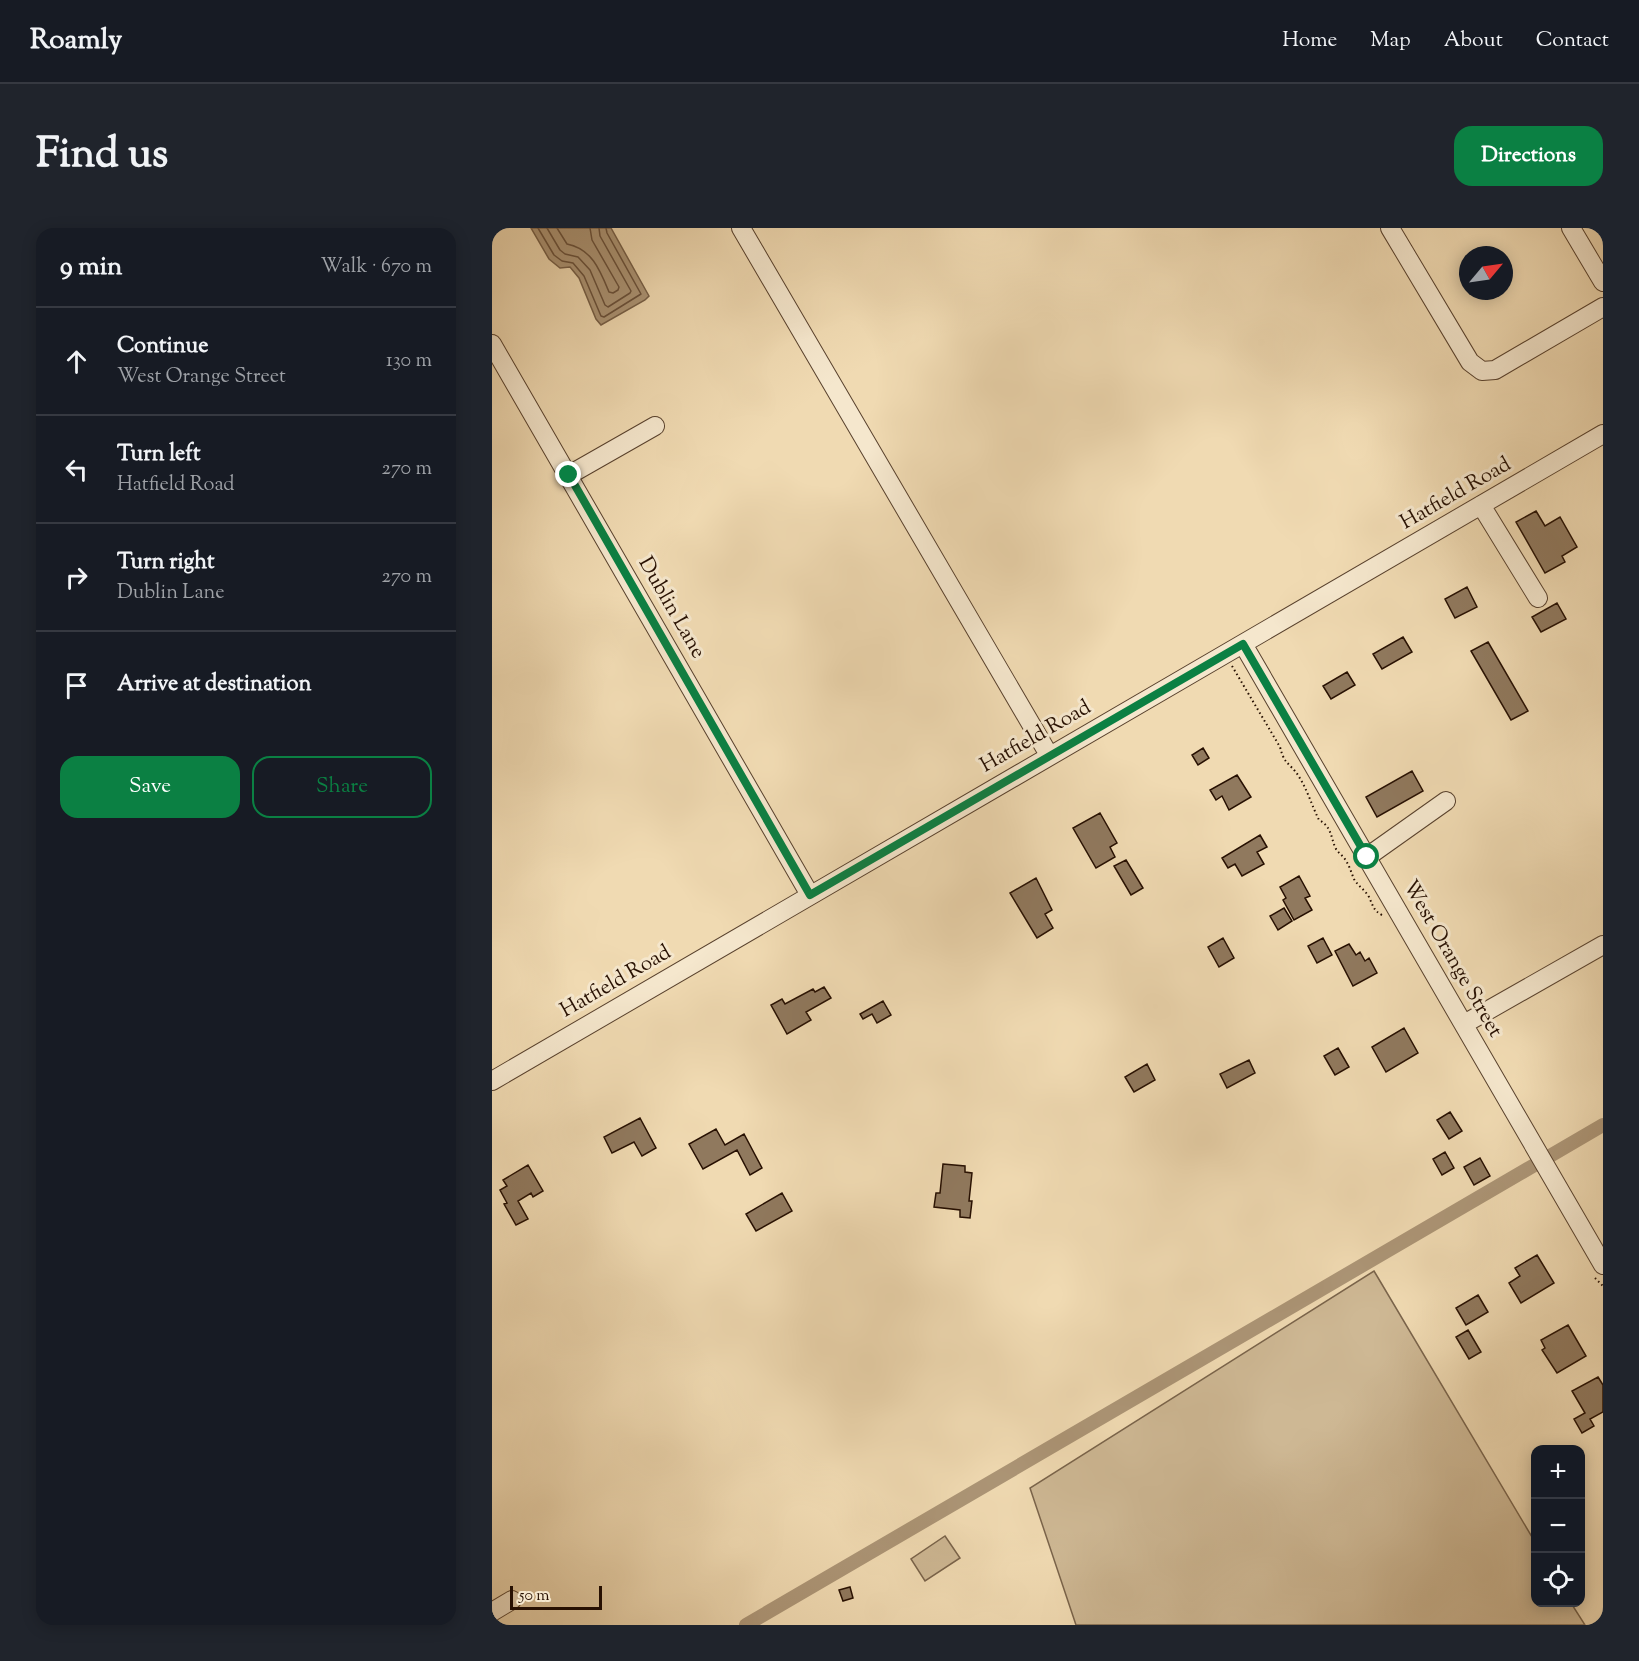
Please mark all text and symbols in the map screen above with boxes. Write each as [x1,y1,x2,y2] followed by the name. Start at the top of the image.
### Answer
[30,21,122,61] text: Roamly
[1282,26,1337,56] text: Home
[1370,26,1411,56] text: Map
[1444,26,1503,56] text: About
[1536,26,1609,56] text: Contact
[36,126,168,186] text: Find us
[1454,126,1603,186] button: Directions
[1459,246,1513,300] north arrow
[60,249,122,286] text: 9 min
[321,253,432,282] text: Walk · 670 m
[117,331,208,363] text: Continue
[60,345,93,378] icon: ahead
[386,347,432,376] text: 130 m
[117,363,286,392] text: West Orange Street
[117,439,200,471] text: Turn left
[1395,450,1517,538] street label: Hatfield Road
[60,453,93,486] icon: left
[382,455,432,484] text: 270 m
[555,461,581,487] route end
[117,471,235,500] text: Hatfield Road
[117,547,214,579] text: Turn right
[630,552,712,664] street label: Dublin Lane
[60,561,93,594] icon: right
[382,563,432,592] text: 270 m
[117,579,225,608] text: Dublin Lane
[60,669,93,702] icon: arrive
[117,669,312,701] text: Arrive at destination
[975,693,1097,781] street label: Hatfield Road
[60,756,240,818] button: Save
[252,756,432,818] button: Share
[1353,843,1379,869] route start
[1395,875,1509,1043] street label: West Orange Street
[555,938,677,1026] street label: Hatfield Road
[1531,1445,1585,1607] map controls
[1531,1445,1585,1499] button: +
[1531,1499,1585,1553] button: −
[1531,1553,1585,1607] button: locate
[510,1583,602,1610] scale bar
[519,1585,550,1608] text: 50 m

